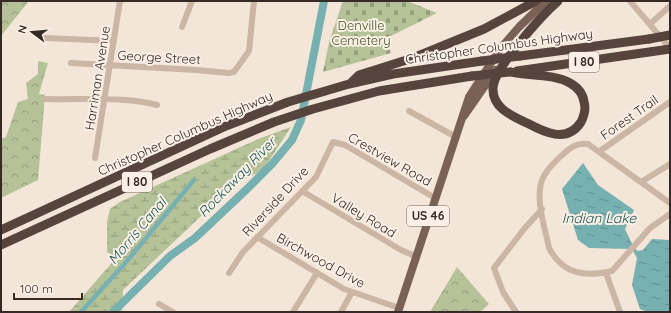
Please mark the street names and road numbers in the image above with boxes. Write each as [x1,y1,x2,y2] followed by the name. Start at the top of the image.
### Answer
[81,25,113,131] street label: Harriman Avenue
[404,25,594,67] street label: Christopher Columbus Highway
[117,47,201,67] street label: George Street
[569,52,599,72] road number: I 80
[95,87,275,179] street label: Christopher Columbus Highway
[597,91,661,143] street label: Forest Trail
[345,129,435,189] street label: Crestview Road
[239,163,311,239] street label: Riverside Drive
[122,172,152,192] road number: I 80
[329,189,399,241] street label: Valley Road
[407,206,449,226] road number: US 46
[274,229,368,291] street label: Birchwood Drive

